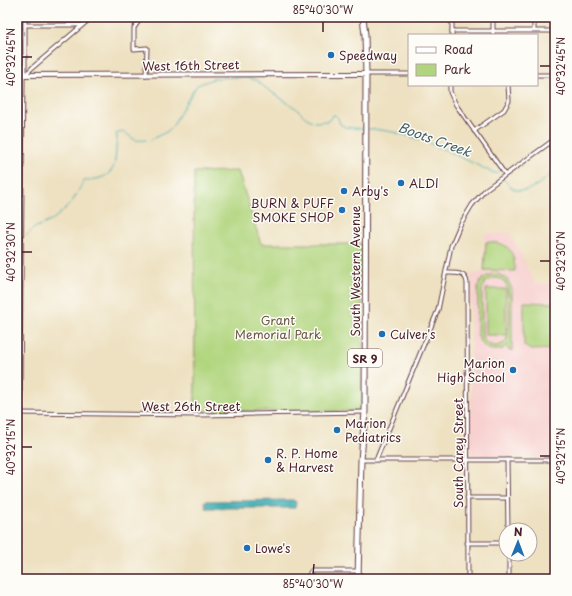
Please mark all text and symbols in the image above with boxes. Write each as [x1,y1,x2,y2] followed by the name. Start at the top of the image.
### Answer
[293,2,354,17] text: 85°40'30"W
[3,28,18,86] text: 40°32'45"N
[408,34,538,86] legend
[553,37,568,95] text: 40°32'45"N
[444,40,473,58] text: Road
[339,46,397,64] place label: Speedway
[326,50,336,60] marker: Speedway
[142,55,240,75] street label: West 16th Street
[444,60,471,78] text: Park
[396,117,475,161] water label: Boots Creek
[409,174,439,192] place label: ALDI
[396,178,406,188] marker: ALDI
[352,182,389,200] place label: Arby's
[339,186,349,196] marker: Arby's
[251,194,334,226] place label: BURN & PUFF SMOKE SHOP
[337,205,347,215] marker: BURN & PUFF SMOKE SHOP
[346,205,364,336] street label: South Western Avenue
[3,222,18,282] text: 40°32'30"N
[553,231,568,291] text: 40°32'30"N
[235,311,321,343] park label: Grant Memorial Park
[390,325,436,343] place label: Culver's
[377,329,387,339] marker: Culver's
[348,349,382,367] road number: SR 9
[437,354,505,386] place label: Marion High School
[508,365,518,375] marker: Marion High School
[141,397,241,415] street label: West 26th Street
[449,398,467,508] street label: South Carey Street
[345,414,401,446] place label: Marion Pediatrics
[3,418,18,475] text: 40°32'15"N
[332,425,342,435] marker: Marion Pediatrics
[553,427,568,484] text: 40°32'15"N
[276,444,338,476] place label: R. P. Home & Harvest
[263,455,273,465] marker: R. P. Home & Harvest
[498,522,538,562] north arrow
[514,523,523,540] text: N
[255,539,291,557] place label: Lowe's
[242,543,252,553] marker: Lowe's
[283,576,344,591] text: 85°40'30"W

